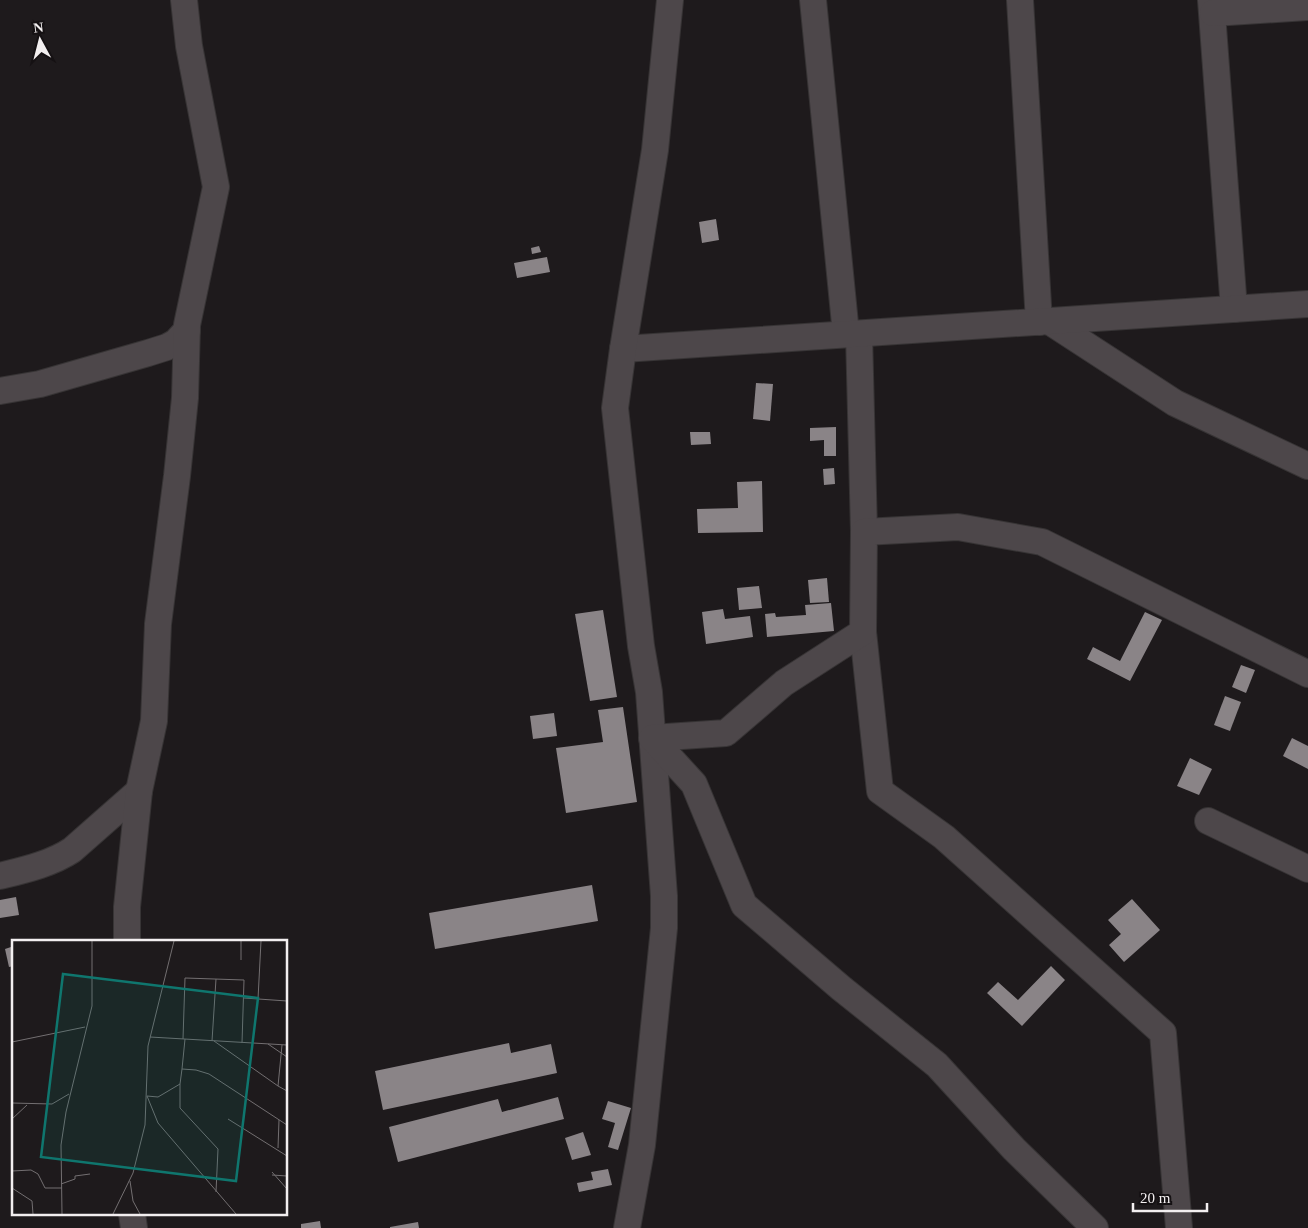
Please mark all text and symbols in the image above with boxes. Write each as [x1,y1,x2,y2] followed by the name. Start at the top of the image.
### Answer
[15,15,65,65] north arrow
[33,20,44,36] text: N
[12,940,288,1216] inset map
[1133,1180,1207,1212] scale bar
[1140,1190,1171,1206] text: 20 m

